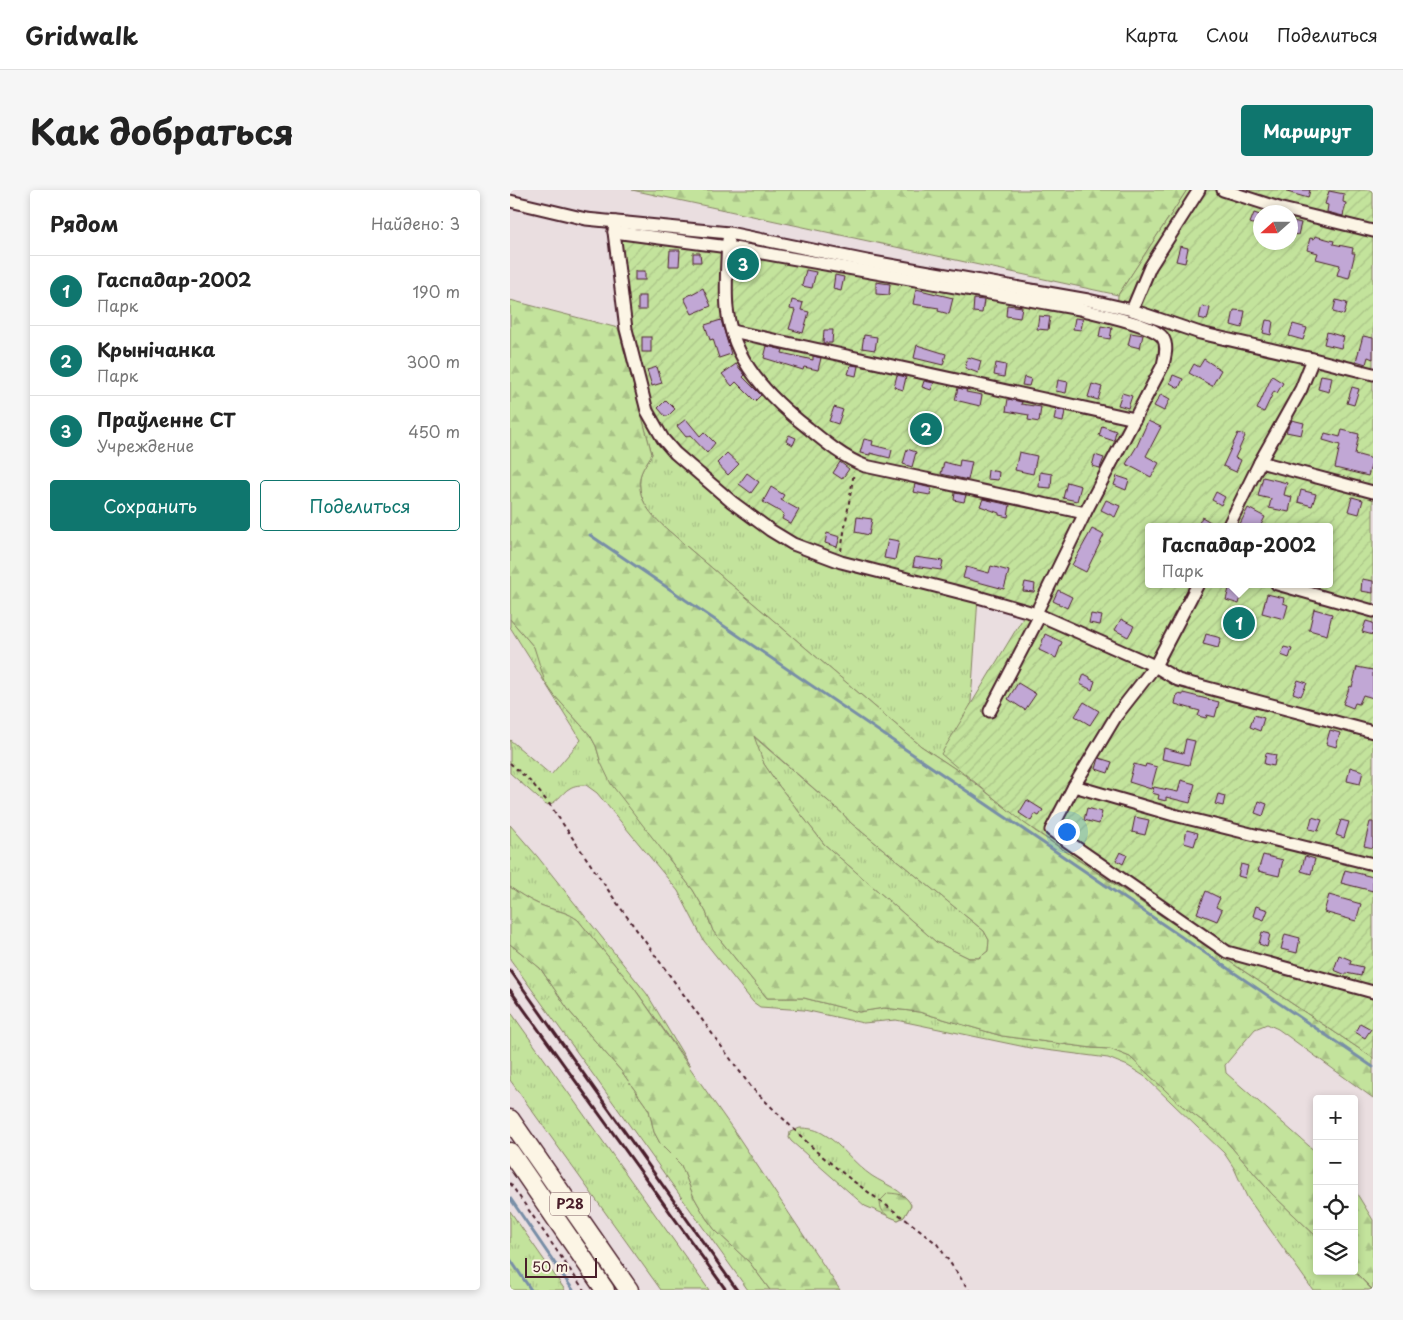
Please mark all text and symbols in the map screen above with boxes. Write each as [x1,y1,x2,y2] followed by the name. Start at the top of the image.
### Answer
[25,17,138,53] text: Gridwalk
[1125,21,1178,48] text: Карта
[1206,21,1249,48] text: Слои
[1277,21,1378,48] text: Поделиться
[30,104,294,157] text: Как добраться
[1241,105,1373,156] button: Маршрут
[1253,205,1298,250] north arrow
[50,207,118,239] text: Рядом
[371,211,460,235] text: Найдено: 3
[727,245,759,283] pin: 3
[97,265,251,293] text: Гаспадар-2002
[62,279,70,303] text: 1
[412,279,460,303] text: 190 m
[97,293,138,317] text: Парк
[97,335,215,363] text: Крынічанка
[60,349,72,373] text: 2
[406,349,460,373] text: 300 m
[97,363,138,387] text: Парк
[97,405,236,433] text: Праўленне СТ
[910,410,942,448] pin: 2
[61,419,71,443] text: 3
[408,419,460,443] text: 450 m
[97,433,194,457] text: Учреждение
[50,480,250,531] button: Сохранить
[260,480,460,531] button: Поделиться
[1145,523,1333,588] popup
[1162,530,1316,558] text: Гаспадар-2002
[1162,558,1203,582] text: Парк
[1223,604,1255,642] pin: 1
[1054,819,1080,845] your location
[1313,1095,1358,1275] map controls
[1313,1095,1358,1140] button: +
[1313,1140,1358,1185] button: −
[1313,1185,1358,1230] button: locate
[550,1192,590,1216] road number: Р28
[1313,1230,1358,1275] button: layers
[525,1255,598,1278] scale bar
[532,1256,568,1277] text: 50 m

